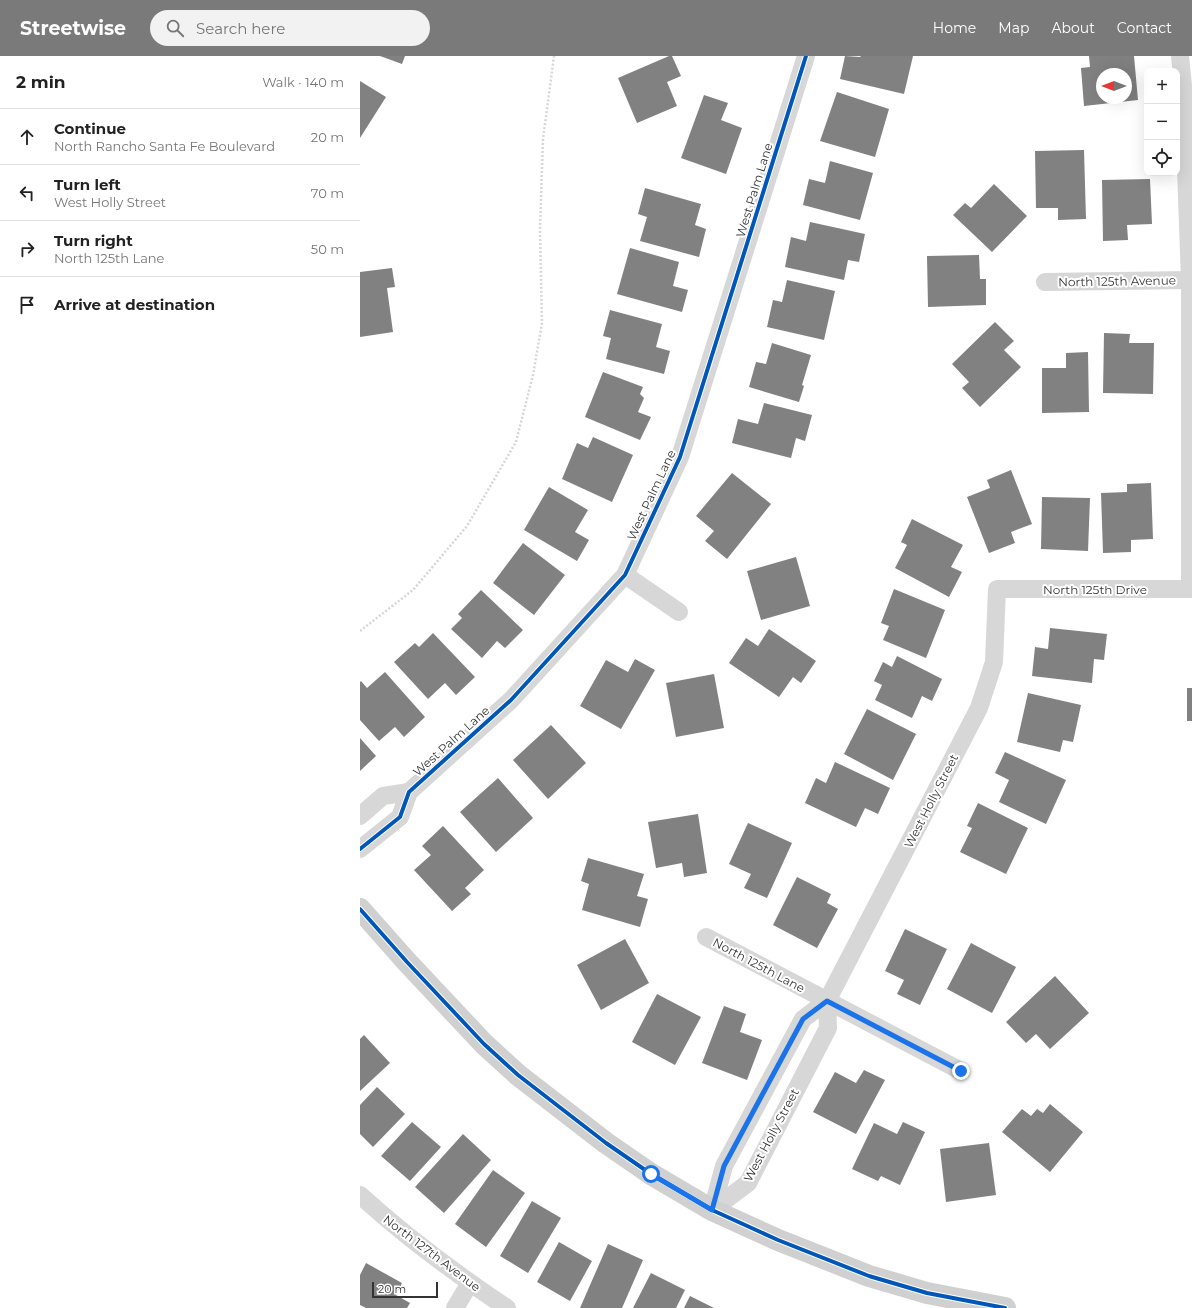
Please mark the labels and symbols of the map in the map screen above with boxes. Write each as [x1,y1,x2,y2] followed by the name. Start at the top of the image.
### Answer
[1096,68,1132,104] north arrow
[733,141,775,239] street label: West Palm Lane
[1058,272,1176,290] street label: North 125th Avenue
[624,447,678,543] street label: West Palm Lane
[1043,582,1147,597] street label: North 125th Drive
[410,703,492,779] street label: West Palm Lane
[901,751,961,850] street label: West Holly Street
[710,934,808,996] street label: North 125th Lane
[952,1062,970,1080] route end
[740,1086,802,1184] street label: West Holly Street
[642,1165,660,1183] route start
[380,1212,484,1294] street label: North 127th Avenue
[372,1280,438,1299] scale bar

